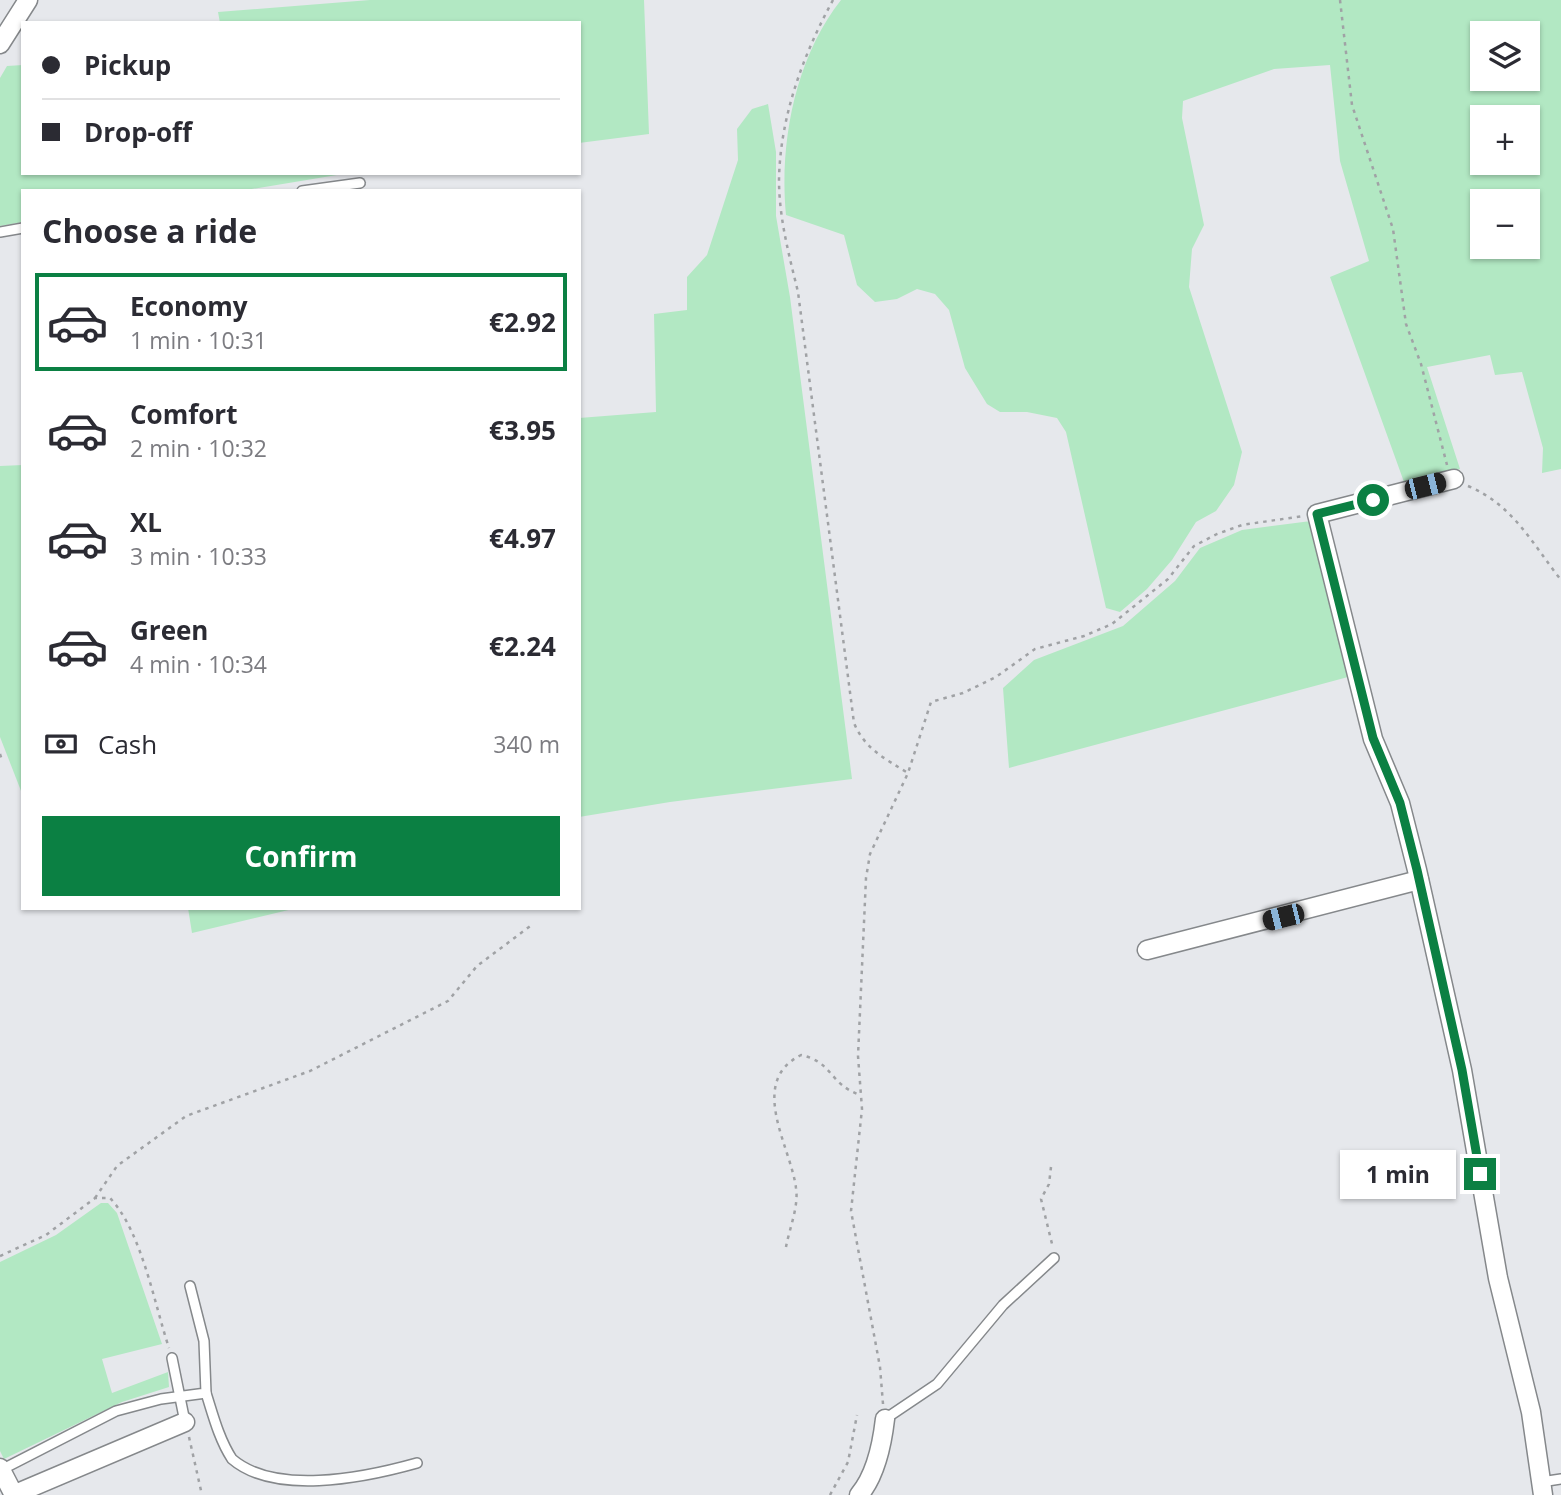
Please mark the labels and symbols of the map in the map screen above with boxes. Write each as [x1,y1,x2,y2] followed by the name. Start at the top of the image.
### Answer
[1403,471,1448,501] car
[1357,484,1389,516] route start
[1261,902,1306,932] car
[1340,1150,1456,1198] callout: 1 min
[1464,1158,1496,1190] route end

